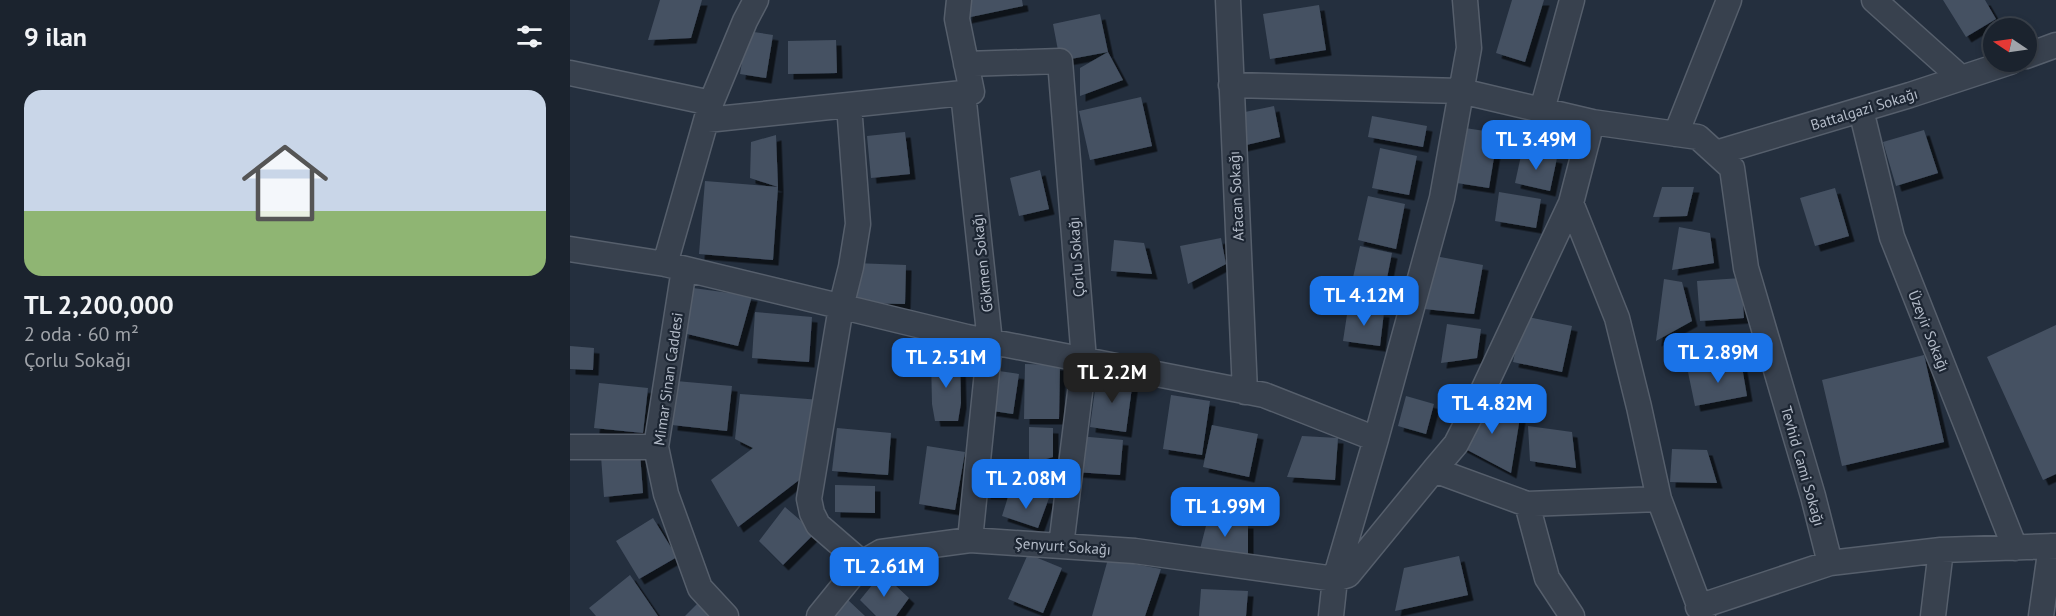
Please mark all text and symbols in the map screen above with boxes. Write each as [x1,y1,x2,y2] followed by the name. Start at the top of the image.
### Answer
[1983,18,2037,72] north arrow
[1983,18,2037,72] map controls
[24,20,87,53] text: 9 ilan
[513,20,546,53] icon: filters
[1808,84,1920,134] street label: Battalgazi Sokağı
[1474,120,1598,171] pin: TL 3.49M
[1496,126,1576,152] text: TL 3.49M
[231,129,339,237] icon: home
[1224,151,1248,241] street label: Afacan Sokağı
[967,213,997,313] street label: Gökmen Sokağı
[1064,216,1088,298] street label: Çorlu Sokağı
[1302,276,1426,327] pin: TL 4.12M
[1324,282,1404,308] text: TL 4.12M
[1904,287,1954,375] street label: Üzeyir Sokağı
[24,288,174,321] text: TL 2,200,000
[649,311,687,447] street label: Mimar Sinan Caddesi
[24,321,139,347] text: 2 oda · 60 m²
[1656,333,1780,384] pin: TL 2.89M
[884,338,1008,389] pin: TL 2.51M
[1678,339,1758,365] text: TL 2.89M
[906,344,986,370] text: TL 2.51M
[24,347,131,373] text: Çorlu Sokağı
[1057,353,1167,404] pin: TL 2.2M
[1077,359,1147,385] text: TL 2.2M
[1430,384,1554,435] pin: TL 4.82M
[1452,390,1532,416] text: TL 4.82M
[1777,404,1829,528] street label: Tevhid Cami Sokağı
[964,459,1088,510] pin: TL 2.08M
[986,465,1066,491] text: TL 2.08M
[1163,487,1287,538] pin: TL 1.99M
[1185,493,1265,519] text: TL 1.99M
[1014,533,1112,559] street label: Şenyurt Sokağı
[822,547,946,598] pin: TL 2.61M
[844,553,924,579] text: TL 2.61M

